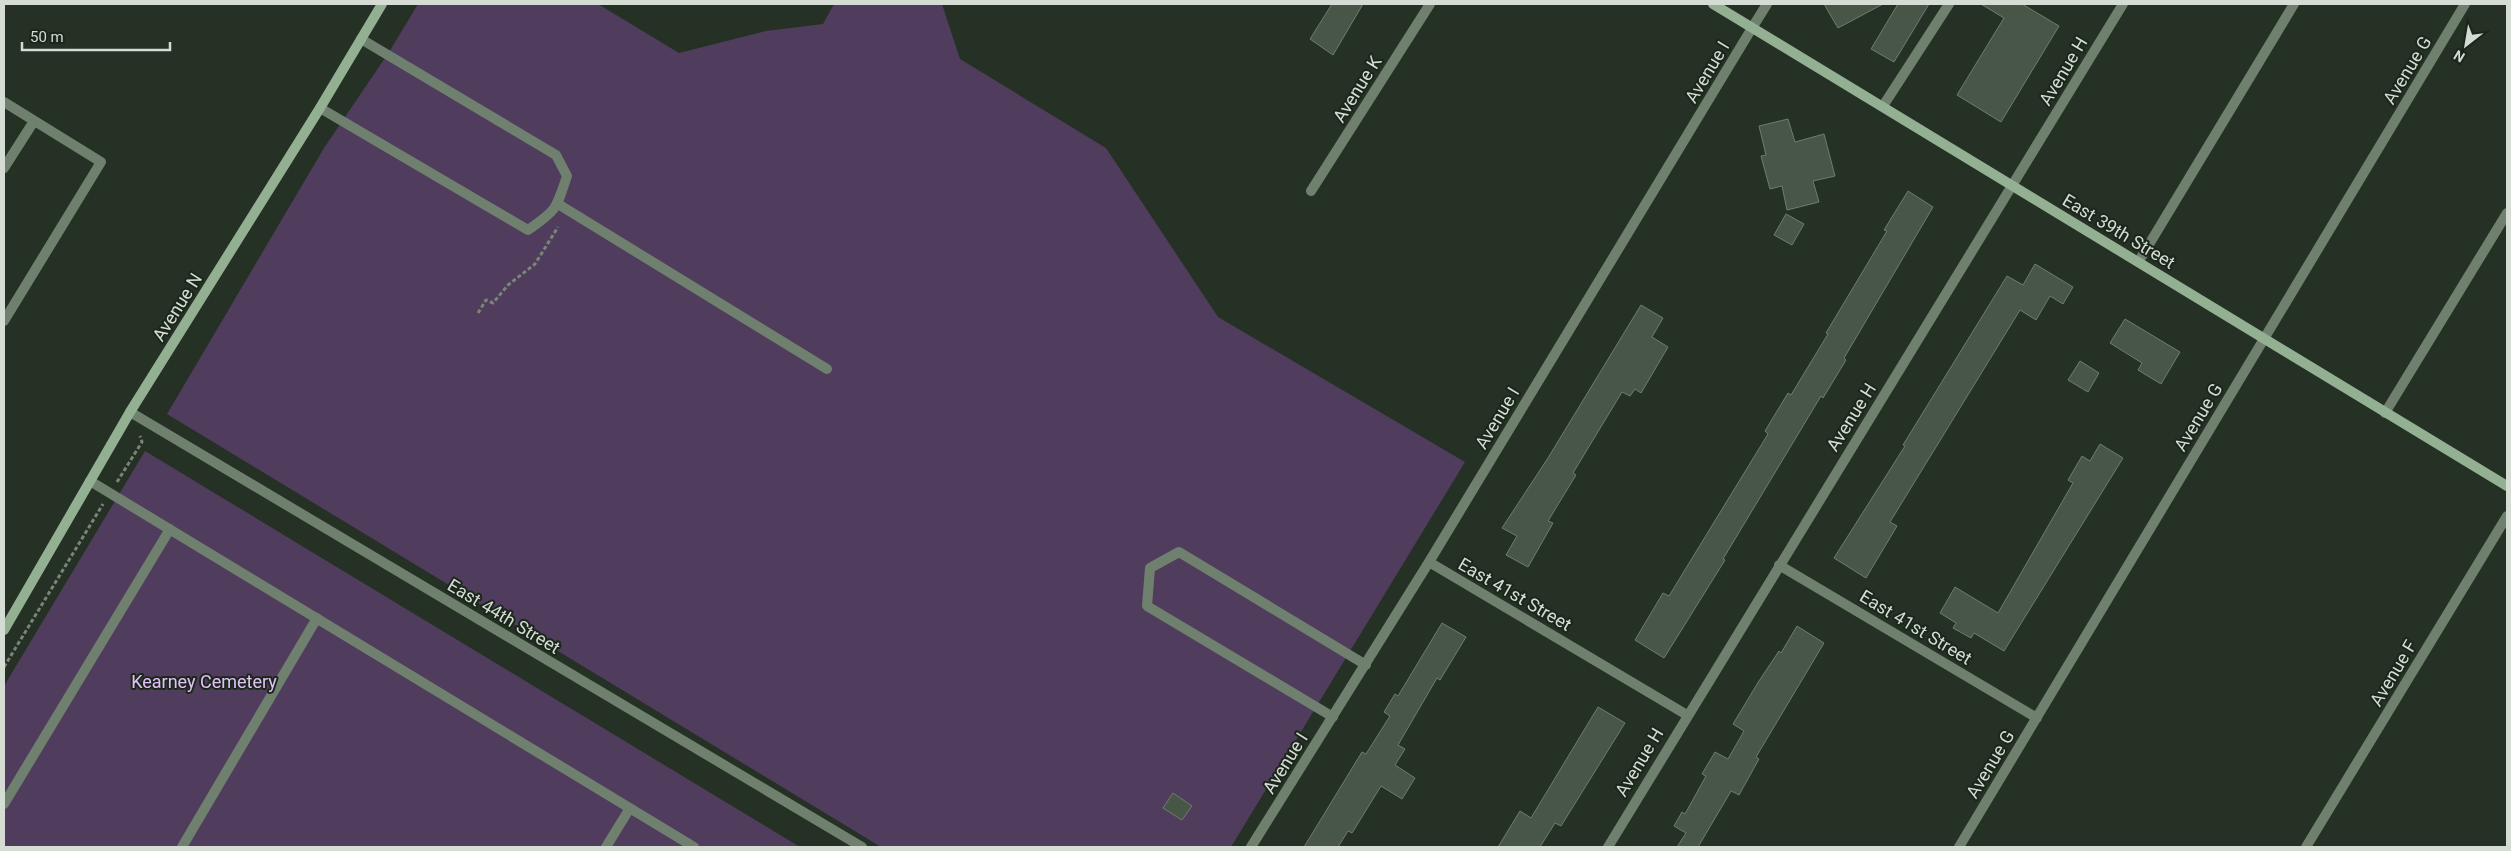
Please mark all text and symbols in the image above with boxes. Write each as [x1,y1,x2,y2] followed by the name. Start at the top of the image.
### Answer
[22,20,170,52] scale bar
[2441,20,2491,70] north arrow
[30,28,64,46] text: 50 m
[2379,32,2435,108] street label: Avenue G
[2034,33,2092,109] street label: Avenue H
[1680,37,1734,107] street label: Avenue I
[2451,47,2468,66] text: N
[1328,51,1386,126] street label: Avenue K
[2059,189,2179,273] street label: East 39th Street
[148,269,206,345] street label: Avenue N
[1822,379,1880,455] street label: Avenue H
[2170,379,2226,455] street label: Avenue G
[1470,383,1524,453] street label: Avenue I
[1455,553,1575,635] street label: East 41st Street
[444,574,564,658] street label: East 44th Street
[1856,585,1976,669] street label: East 41st Street
[2365,636,2421,710] street label: Avenue F
[131,671,277,692] park label: Kearney Cemetery
[1610,724,1668,800] street label: Avenue H
[1962,726,2018,802] street label: Avenue G
[1258,729,1312,797] street label: Avenue I

